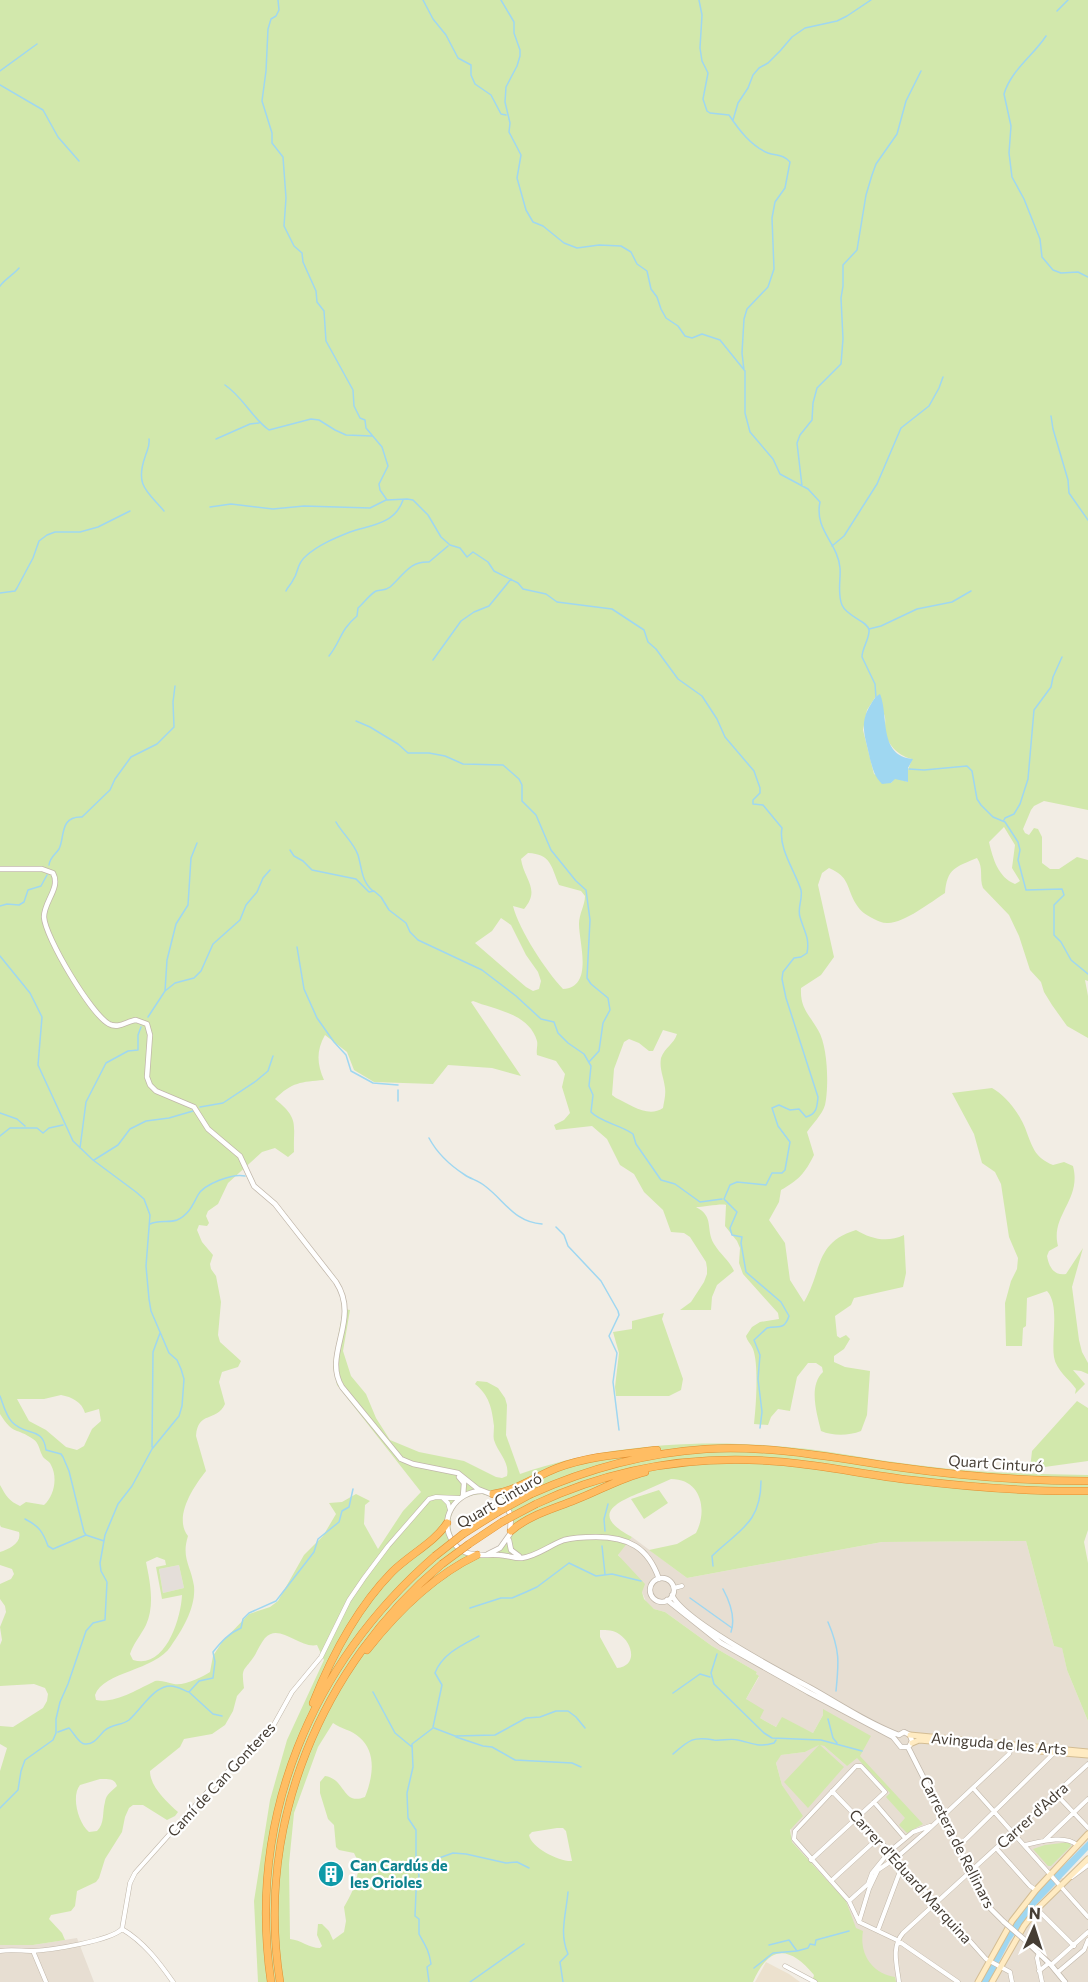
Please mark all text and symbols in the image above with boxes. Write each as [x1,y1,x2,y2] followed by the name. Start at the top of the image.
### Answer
[948,1451,1044,1475] street label: Quart Cinturó
[453,1468,545,1532] street label: Quart Cinturó
[163,1718,279,1840] street label: Camí de Can Gonteres
[930,1728,1068,1758] street label: Avinguda de les Arts
[917,1773,999,1911] street label: Carretera de Rellinars
[993,1778,1071,1852] street label: Carrer d'Adra
[846,1805,976,1947] street label: Carrer d'Eduard Marquina
[350,1856,448,1891] place label: Can Cardús de les Orioles
[316,1859,346,1889] building icon: Can Cardús de les Orioles
[1004,1898,1064,1958] north arrow
[1028,1903,1041,1922] text: N

